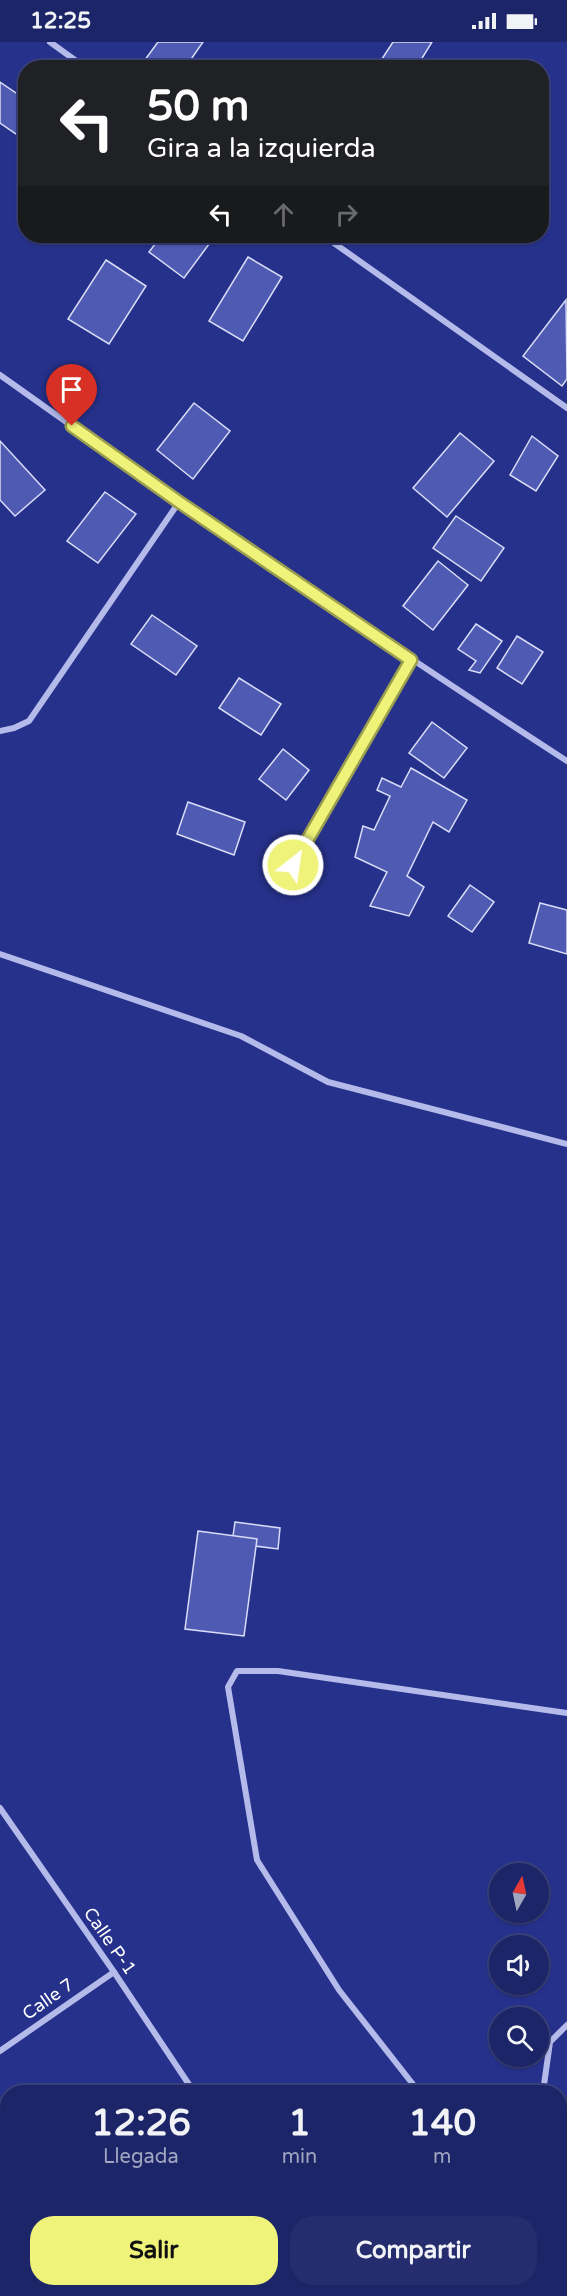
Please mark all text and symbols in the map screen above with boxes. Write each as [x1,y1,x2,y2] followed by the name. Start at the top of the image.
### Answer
[30,8,91,34] text: 12:25
[147,81,249,132] text: 50 m
[48,84,126,162] icon: left
[147,132,376,165] text: Gira a la izquierda
[204,198,237,231] icon: left
[267,198,300,231] icon: ahead
[330,198,363,231] icon: right
[46,364,97,426] pin
[55,373,88,406] icon: arrive
[261,833,325,897] position arrow
[489,1863,549,1923] north arrow
[489,1863,549,2067] map controls
[79,1903,141,1979] street label: Calle P-1
[489,1935,549,1995] button: sound
[18,1973,78,2025] street label: Calle 7
[489,2007,549,2067] button: search
[91,2102,191,2145] text: 12:26
[288,2102,311,2145] text: 1
[408,2102,476,2145] text: 140
[103,2145,179,2169] text: Llegada
[282,2145,317,2169] text: min
[433,2145,451,2169] text: m
[30,2216,278,2285] button: Salir
[290,2216,537,2285] button: Compartir

